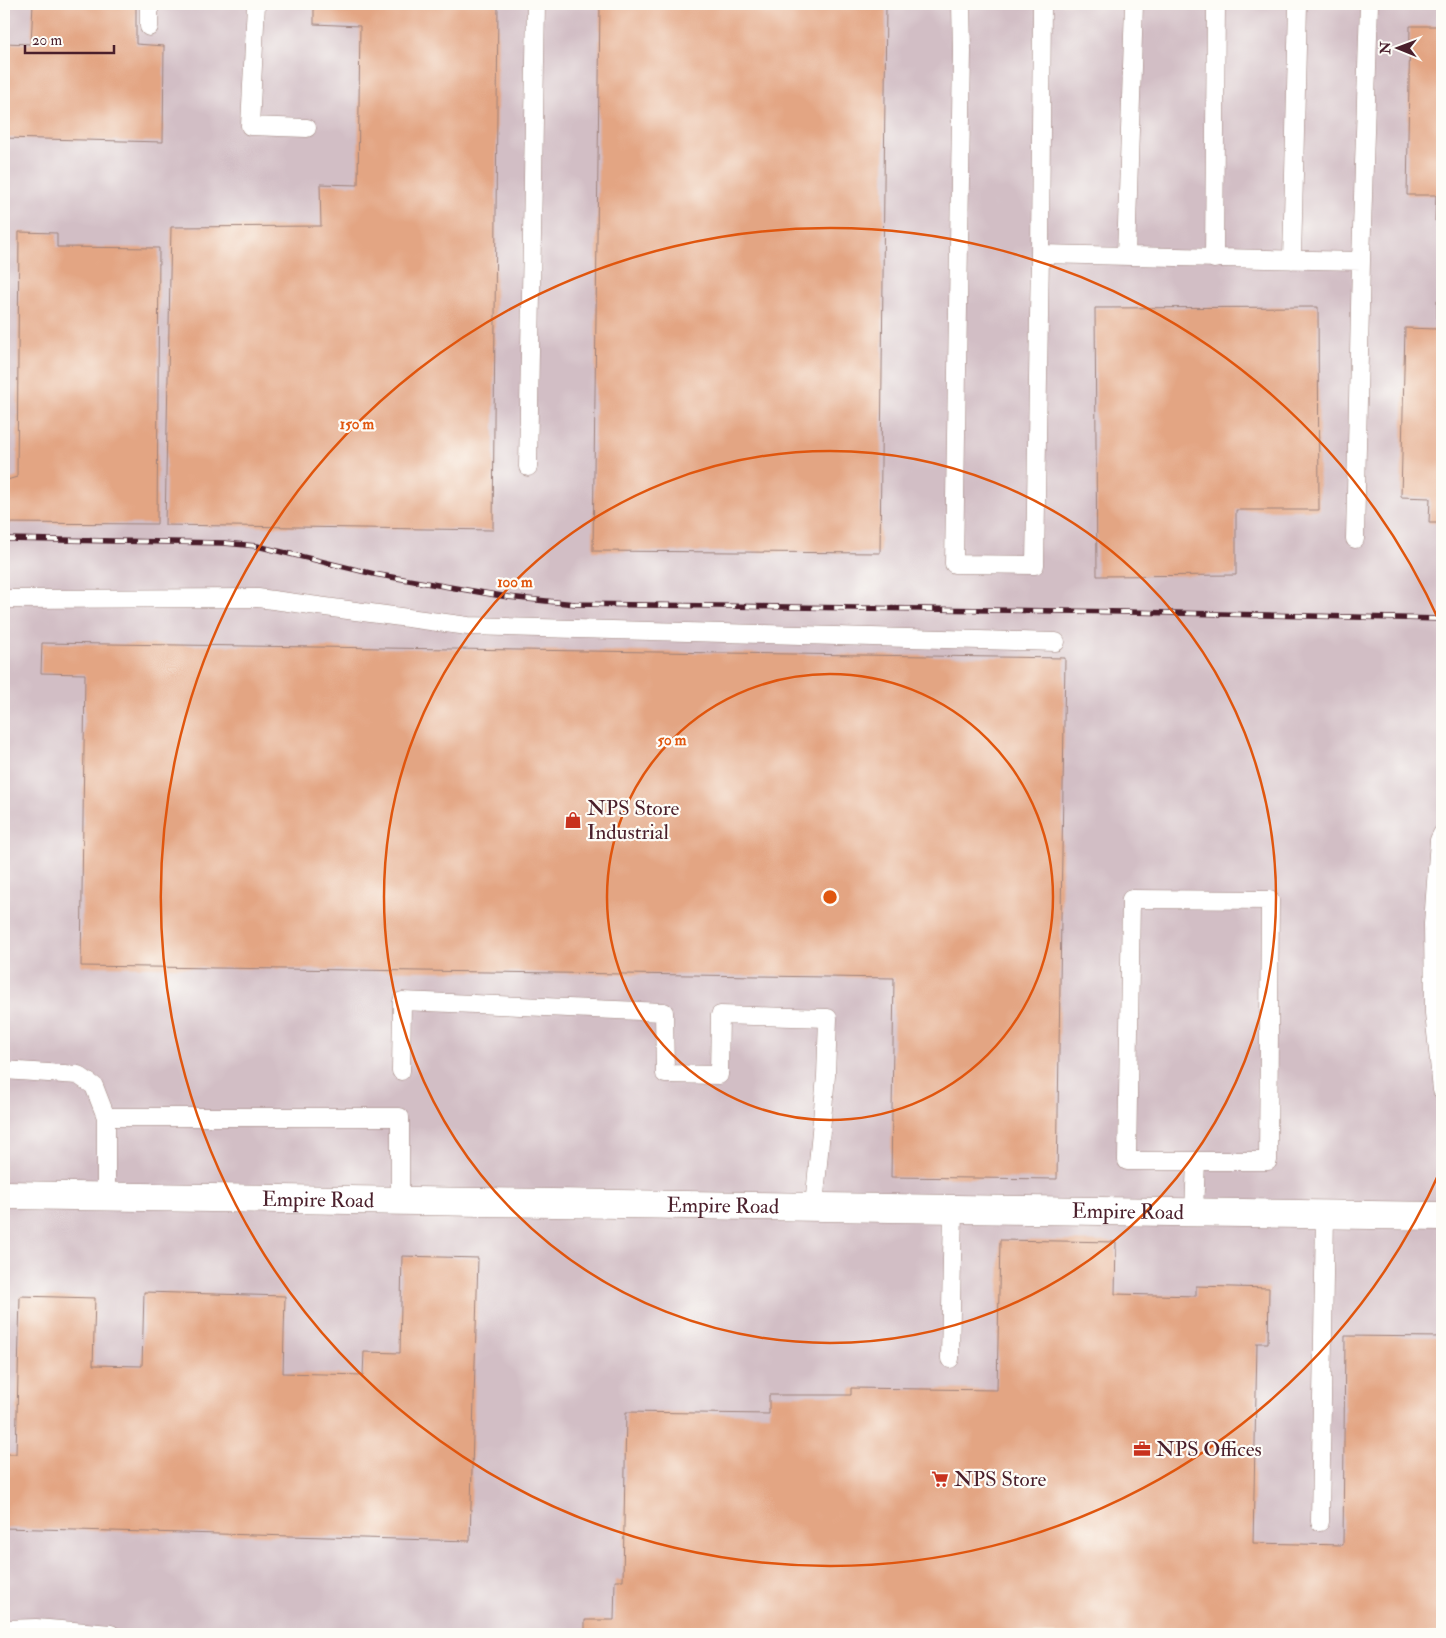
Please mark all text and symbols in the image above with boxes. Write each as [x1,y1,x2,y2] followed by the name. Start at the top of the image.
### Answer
[25,22,114,54] scale bar
[1374,22,1424,72] north arrow
[32,31,62,50] text: 20 m
[1377,41,1394,55] text: N
[340,415,374,434] text: 150 m
[497,573,533,592] text: 100 m
[658,731,687,750] text: 50 m
[587,795,679,846] place label: NPS Store Industrial
[563,810,583,830] shop icon: NPS Store Industrial
[821,888,839,906] centre of rings
[262,1185,375,1214] street label: Empire Road
[667,1191,780,1220] street label: Empire Road
[1071,1197,1185,1226] street label: Empire Road
[1156,1436,1262,1463] place label: NPS Offices
[1132,1439,1152,1459] office icon: NPS Offices
[954,1466,1046,1493] place label: NPS Store
[930,1469,950,1489] supermarket icon: NPS Store

